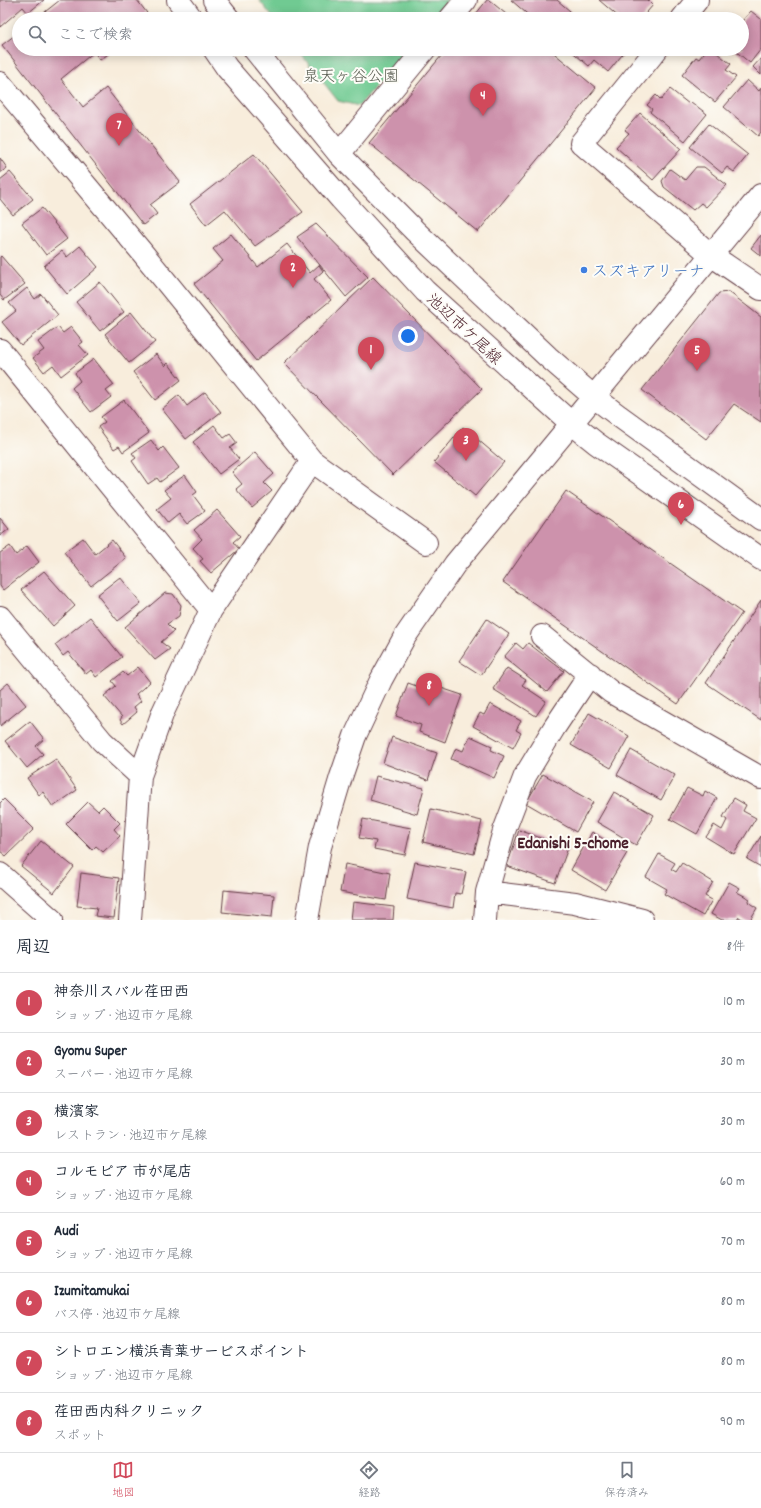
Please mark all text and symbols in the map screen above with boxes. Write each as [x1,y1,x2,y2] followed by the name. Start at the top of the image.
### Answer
[12,12,749,56] search box
[26,23,48,45] icon: search
[58,25,133,47] text: ここで検索
[303,66,399,89] park label: 泉天ヶ谷公園
[470,83,496,116] pin: 4
[106,113,132,146] pin: 7
[280,255,306,288] pin: 2
[592,261,705,284] place label: スズキアリーナ
[579,265,589,275] marker: スズキアリーナ
[420,289,506,371] street label: 池辺市ケ尾線
[398,326,418,346] your location
[358,337,384,370] pin: 1
[684,338,710,371] pin: 5
[453,428,479,461] pin: 3
[668,492,694,525] pin: 6
[416,673,442,706] pin: 8
[517,833,629,857] district label: Edanishi 5-chome
[16,937,50,961] text: 周辺
[727,938,745,957] text: 8件
[54,982,189,1004] text: 神奈川スバル荏田西
[28,993,30,1012] text: 1
[723,993,745,1012] text: 10 m
[54,1007,192,1026] text: ショップ · 池辺市ケ尾線
[54,1041,127,1063] text: Gyomu Super
[26,1053,32,1072] text: 2
[720,1053,745,1072] text: 30 m
[54,1066,192,1085] text: スーパー · 池辺市ケ尾線
[54,1102,99,1124] text: 横濱家
[26,1113,32,1132] text: 3
[720,1113,745,1132] text: 30 m
[54,1127,207,1146] text: レストラン · 池辺市ケ尾線
[54,1162,192,1184] text: コルモピア 市が尾店
[26,1173,32,1192] text: 4
[720,1173,745,1192] text: 60 m
[54,1187,192,1206] text: ショップ · 池辺市ケ尾線
[54,1221,78,1243] text: Audi
[26,1233,32,1252] text: 5
[721,1233,745,1252] text: 70 m
[54,1246,192,1265] text: ショップ · 池辺市ケ尾線
[54,1281,129,1303] text: Izumitamukai
[26,1293,32,1312] text: 6
[721,1293,745,1312] text: 80 m
[54,1306,180,1325] text: バス停 · 池辺市ケ尾線
[54,1342,309,1364] text: シトロエン横浜青葉サービスポイント
[27,1353,31,1372] text: 7
[721,1353,745,1372] text: 80 m
[54,1367,192,1386] text: ショップ · 池辺市ケ尾線
[54,1402,204,1424] text: 荏田西内科クリニック
[26,1413,32,1432] text: 8
[720,1413,745,1432] text: 90 m
[54,1427,106,1446] text: スポット
[112,1459,134,1502] tab: 地図
[358,1459,380,1502] tab: 経路
[605,1459,649,1502] tab: 保存済み

